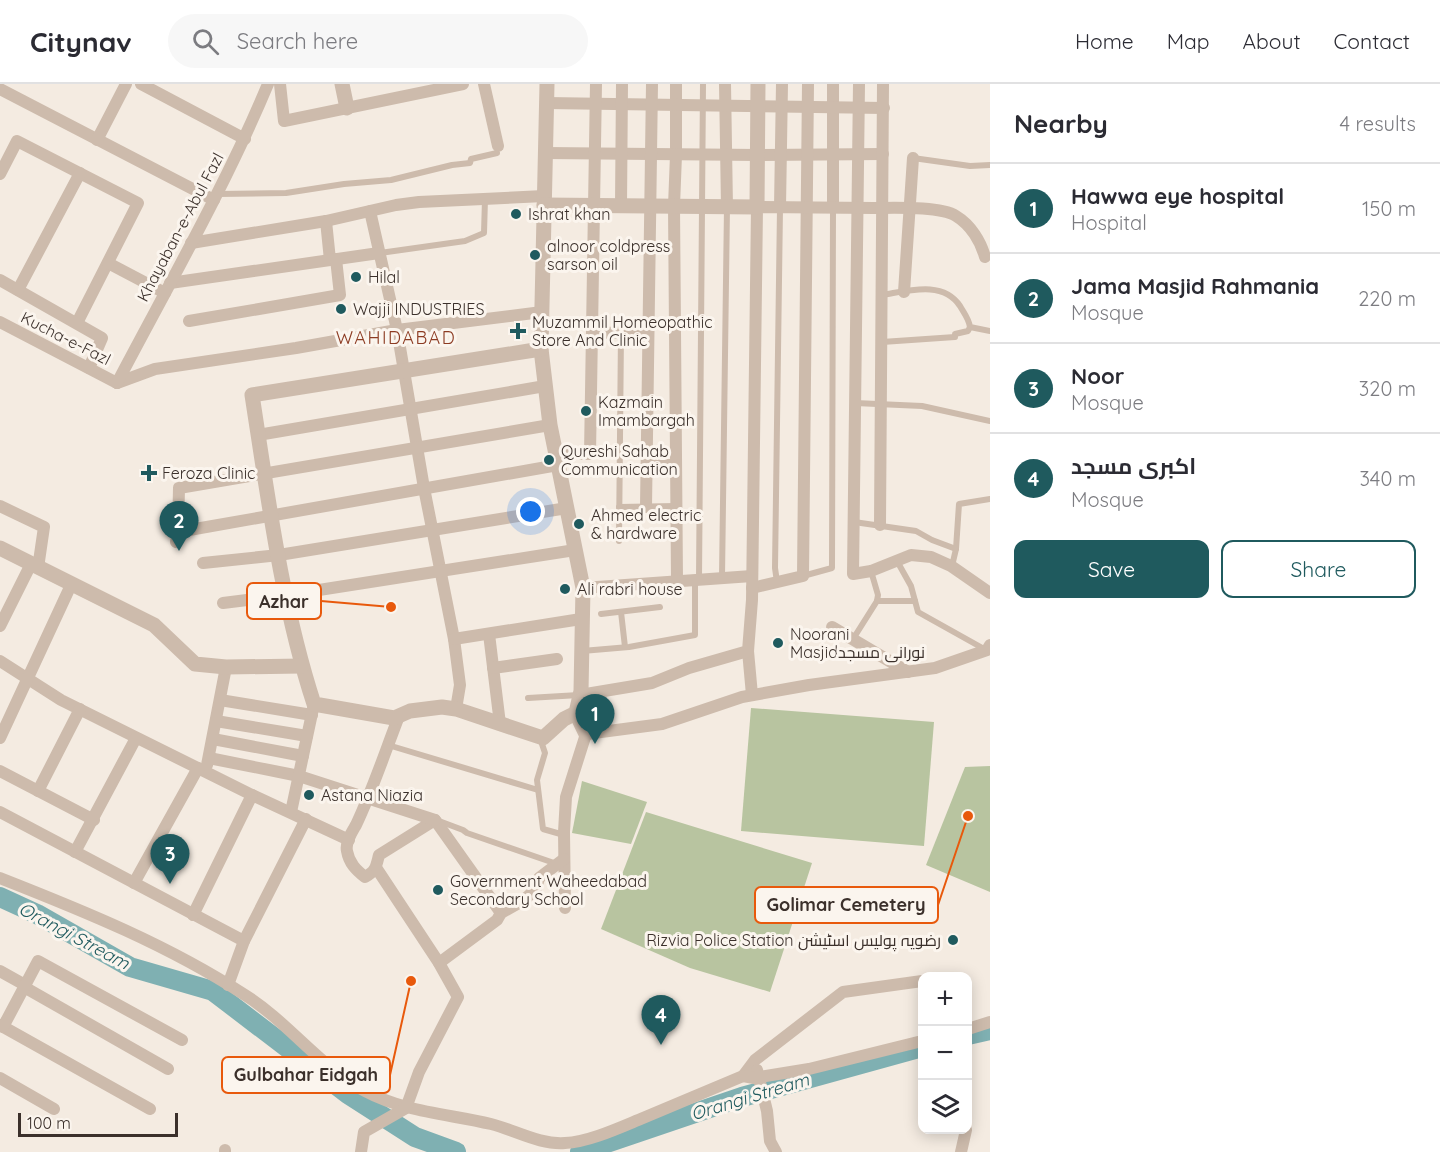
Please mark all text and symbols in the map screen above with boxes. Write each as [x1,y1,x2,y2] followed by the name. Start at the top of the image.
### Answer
[168,14,588,68] search box
[30,24,132,59] text: Citynav
[189,25,222,58] icon: search
[237,27,358,55] text: Search here
[1075,28,1134,54] text: Home
[1167,28,1210,54] text: Map
[1243,28,1301,54] text: About
[1334,28,1410,54] text: Contact
[1014,107,1108,140] text: Nearby
[1340,111,1416,136] text: 4 results
[132,149,228,305] street label: Khayaban-e-Abul Fazl
[1071,182,1284,210] text: Hawwa eye hospital
[1030,196,1037,221] text: 1
[1362,196,1416,221] text: 150 m
[528,204,611,224] place label: Ishrat khan
[509,207,523,221] marker: Ishrat khan
[1071,210,1147,235] text: Hospital
[547,236,670,274] place label: alnoor coldpress sarson oil
[528,248,542,262] marker: alnoor coldpress sarson oil
[368,267,400,287] place label: Hilal
[349,270,363,284] marker: Hilal
[1071,272,1319,300] text: Jama Masjid Rahmania
[1028,286,1039,311] text: 2
[1358,286,1416,311] text: 220 m
[353,299,484,319] place label: Wajji INDUSTRIES
[1071,300,1144,325] text: Mosque
[334,302,348,316] marker: Wajji INDUSTRIES
[18,307,114,369] street label: Kucha-e-Fazl
[532,312,712,350] place label: Muzammil Homeopathic Store And Clinic
[509,322,527,340] marker: Muzammil Homeopathic Store And Clinic
[336,326,456,349] district label: WAHIDABAD
[1071,362,1124,390] text: Noor
[1028,376,1039,401] text: 3
[1359,376,1416,401] text: 320 m
[1071,390,1144,415] text: Mosque
[598,392,695,430] place label: Kazmain Imambargah
[579,404,593,418] marker: Kazmain Imambargah
[561,441,678,479] place label: Qureshi Sahab Communication
[1071,452,1196,480] text: اکبری مسجد
[542,453,556,467] marker: Qureshi Sahab Communication
[162,463,255,483] place label: Feroza Clinic
[140,464,158,482] marker: Feroza Clinic
[1028,466,1039,491] text: 4
[1359,466,1416,491] text: 340 m
[1071,487,1144,512] text: Mosque
[516,497,545,526] your location
[160,502,198,551] pin: 2
[591,505,701,543] place label: Ahmed electric & hardware
[572,517,586,531] marker: Ahmed electric & hardware
[1014,540,1209,598] button: Save
[1221,540,1416,598] button: Share
[577,579,683,599] place label: Ali rabri house
[558,582,572,596] marker: Ali rabri house
[247,583,321,619] callout: Azhar
[259,590,309,613] text: Azhar
[790,624,925,663] place label: Noorani Masjidنورانی مسجد
[771,636,785,650] marker: Noorani Masjidنورانی مسجد
[576,694,614,744] pin: 1
[321,785,423,805] place label: Astana Niazia
[302,788,316,802] marker: Astana Niazia
[150,834,190,884] pin: 3
[450,871,647,909] place label: Government Waheedabad Secondary School
[431,883,445,897] marker: Government Waheedabad Secondary School
[755,887,938,923] callout: Golimar Cemetery
[766,893,926,916] text: Golimar Cemetery
[15,897,134,975] water label: Orangi Stream
[646,930,941,952] place label: Rizvia Police Station رضویہ پولیس اسٹیشن
[946,933,960,947] marker: Rizvia Police Station رضویہ پولیس اسٹیشن
[918,972,972,1134] map controls
[918,972,972,1026] button: +
[642,996,680,1045] pin: 4
[918,1026,972,1080] button: −
[222,1057,390,1093] callout: Gulbahar Eidgah
[234,1063,378,1086] text: Gulbahar Eidgah
[688,1068,812,1125] water label: Orangi Stream
[918,1080,972,1134] button: layers
[18,1110,178,1138] scale bar
[27,1113,71,1133] text: 100 m

